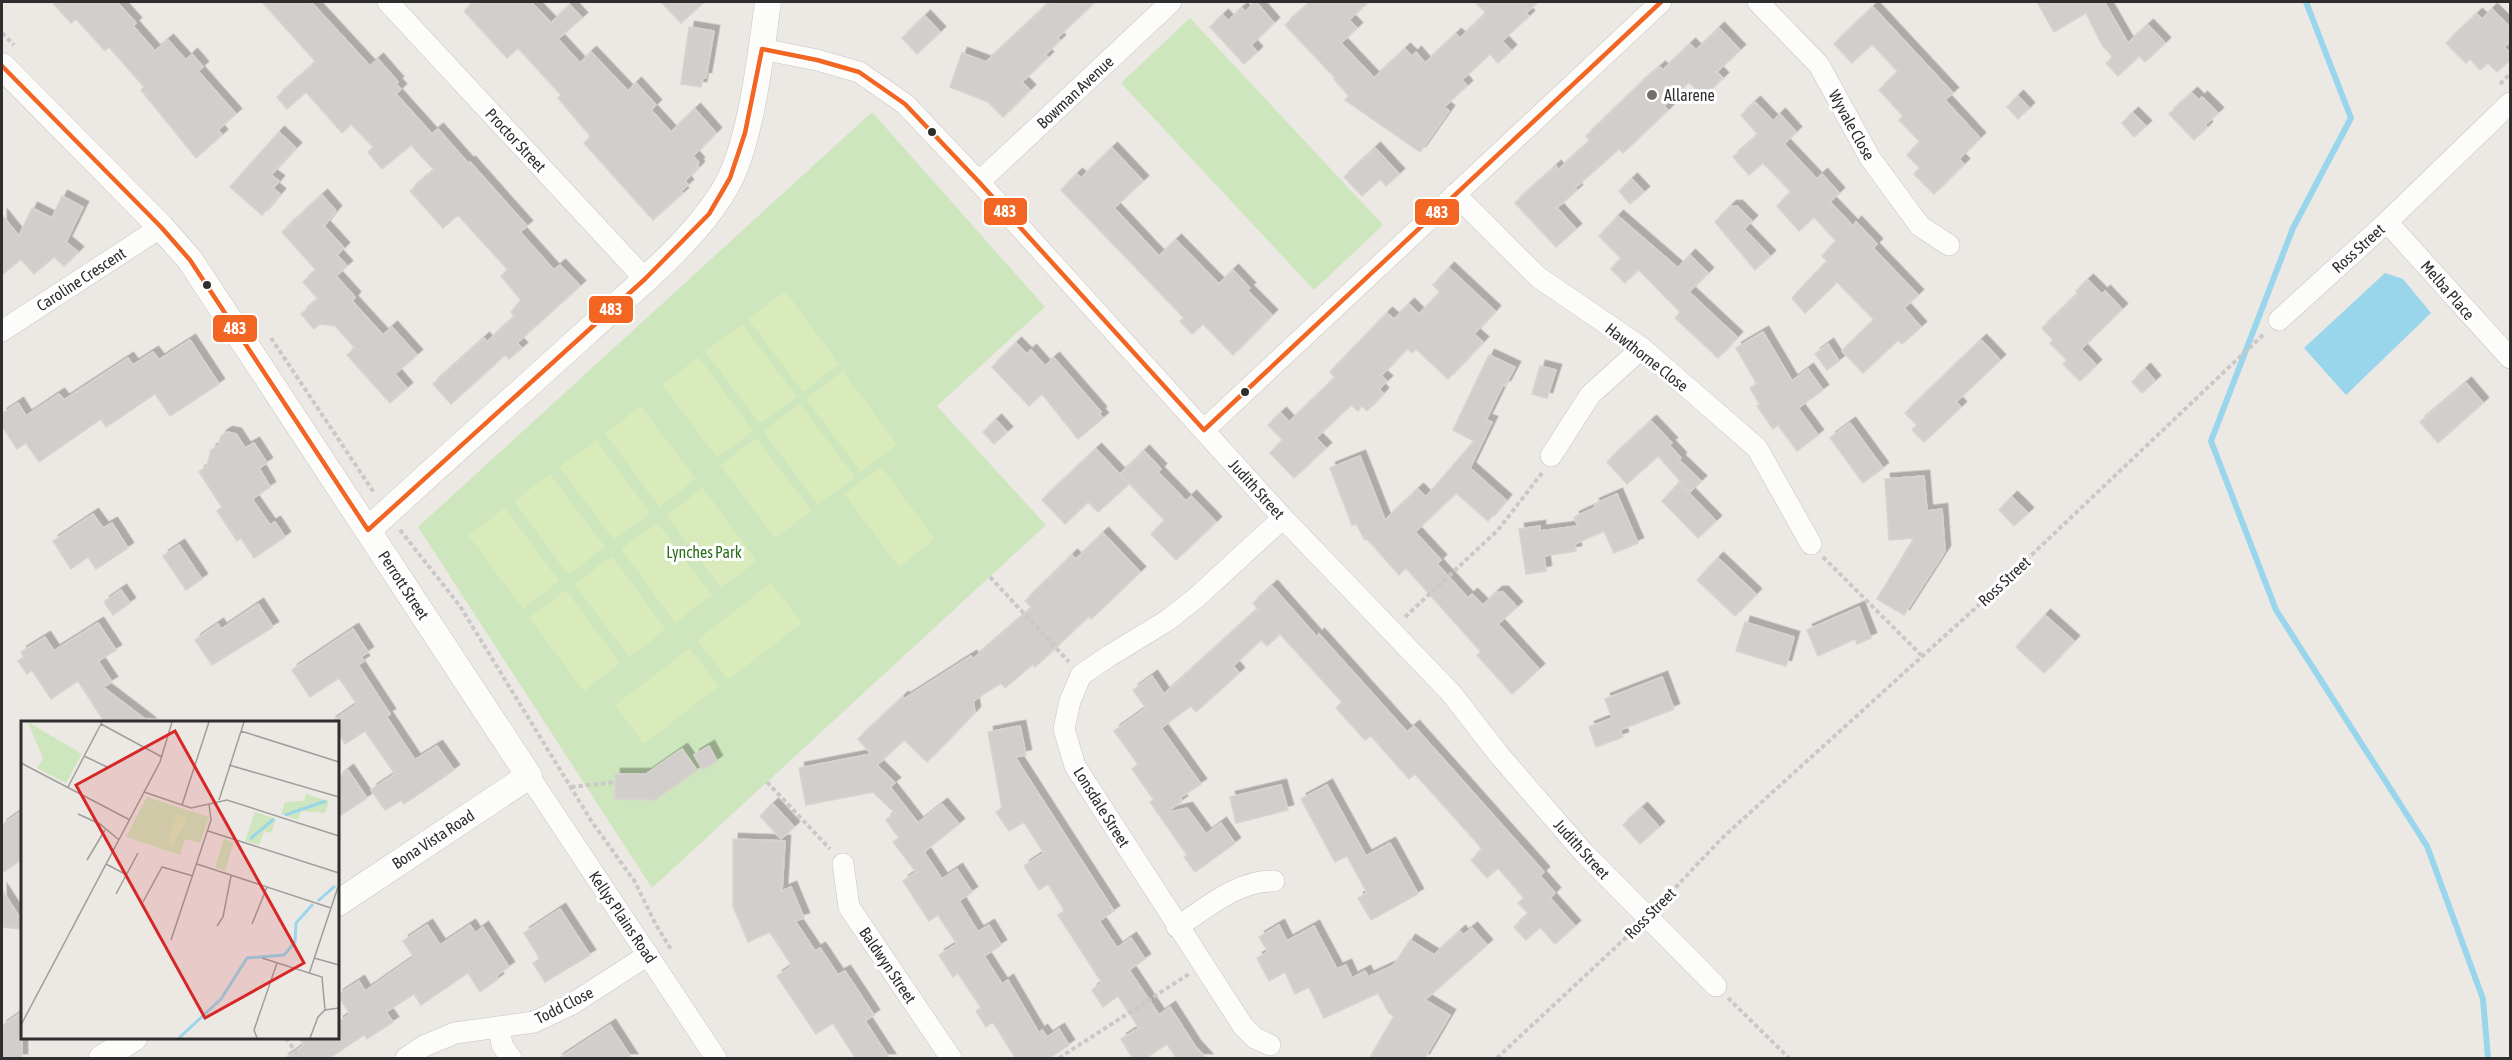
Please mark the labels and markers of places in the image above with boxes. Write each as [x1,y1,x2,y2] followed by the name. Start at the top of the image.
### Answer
[1664,86,1715,104] place label: Allarene
[1645,88,1659,102] marker: Allarene
[926,126,938,138] unlabelled marker
[201,279,213,291] unlabelled marker
[1239,386,1251,398] unlabelled marker

